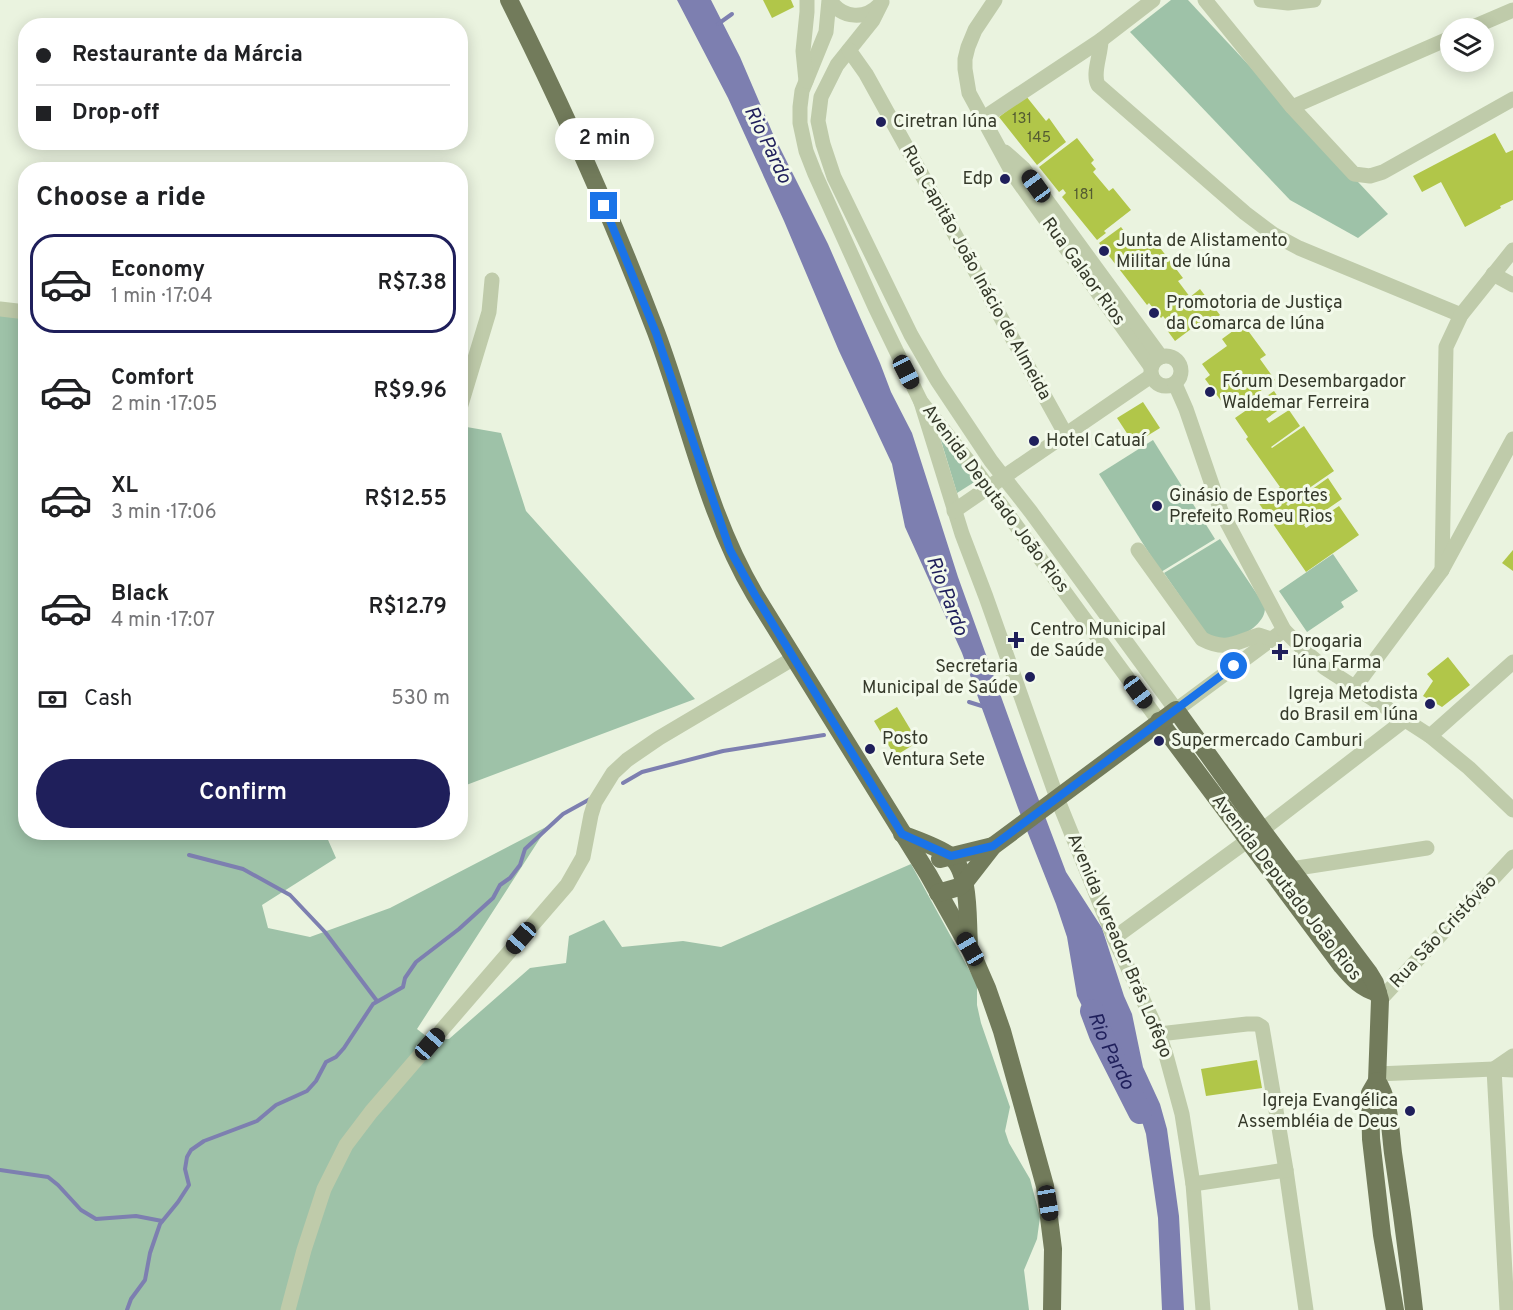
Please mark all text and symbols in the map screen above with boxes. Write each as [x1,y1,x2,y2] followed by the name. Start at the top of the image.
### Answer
[1440,18,1494,72] map controls
[1440,18,1494,72] button: layers
[72,42,303,69] text: Restaurante da Márcia
[72,100,159,127] text: Drop-off
[737,102,797,188] water label: Rio Pardo
[1012,110,1032,129] house number: 131
[893,111,997,134] place label: Ciretran Iúna
[874,115,888,129] marker: Ciretran Iúna
[554,119,654,161] callout: 2 min
[579,126,630,152] text: 2 min
[1027,129,1051,148] house number: 145
[896,142,1056,404] street label: Rua Capitão João Inácio de Almeida
[1018,166,1054,206] car
[963,168,993,191] place label: Edp
[998,172,1012,186] marker: Edp
[36,181,206,215] text: Choose a ride
[1074,186,1094,205] house number: 181
[590,192,617,219] route end
[1036,213,1130,331] street label: Rua Galaor Rios
[1116,230,1288,274] place label: Junta de Alistamento Militar de Iúna
[1097,244,1111,258] marker: Junta de Alistamento Militar de Iúna
[39,257,93,311] icon: car
[111,257,205,284] text: Economy
[378,270,447,297] text: R$7.38
[111,284,213,310] text: 1 min · 17:04
[1166,292,1343,336] place label: Promotoria de Justiça da Comarca de Iúna
[1147,306,1161,320] marker: Promotoria de Justiça da Comarca de Iúna
[890,352,922,392] car
[39,365,93,419] icon: car
[111,365,194,392] text: Comfort
[1222,371,1406,415] place label: Fórum Desembargador Waldemar Ferreira
[373,378,447,405] text: R$9.96
[1203,385,1217,399] marker: Fórum Desembargador Waldemar Ferreira
[111,392,217,418] text: 2 min · 17:05
[917,400,1073,598] street label: Avenida Deputado João Rios
[1046,430,1147,453] place label: Hotel Catuaí
[1027,434,1041,448] marker: Hotel Catuaí
[39,473,93,527] icon: car
[111,473,138,500] text: XL
[1169,485,1333,529] place label: Ginásio de Esportes Prefeito Romeu Rios
[365,486,447,513] text: R$12.55
[1150,499,1164,513] marker: Ginásio de Esportes Prefeito Romeu Rios
[111,500,217,526] text: 3 min · 17:06
[919,552,973,640] water label: Rio Pardo
[39,581,93,635] icon: car
[111,581,169,608] text: Black
[368,594,447,621] text: R$12.79
[111,608,215,634] text: 4 min · 17:07
[1030,619,1166,663] place label: Centro Municipal de Saúde
[1007,631,1025,649] marker: Centro Municipal de Saúde
[1292,631,1381,675] place label: Drogaria Iúna Farma
[1273,645,1287,659] marker: Drogaria Iúna Farma
[1220,652,1247,679] route start
[862,656,1018,700] place label: Secretaria Municipal de Saúde
[1023,670,1037,684] marker: Secretaria Municipal de Saúde
[1120,672,1156,712] car
[36,683,69,716] icon: cash
[1279,683,1418,727] place label: Igreja Metodista do Brasil em Iúna
[84,686,133,713] text: Cash
[391,686,450,712] text: 530 m
[1423,697,1437,711] marker: Igreja Metodista do Brasil em Iúna
[882,728,985,772] place label: Posto Ventura Sete
[1171,730,1363,753] place label: Supermercado Camburi
[1152,734,1166,748] marker: Supermercado Camburi
[863,742,877,756] marker: Posto Ventura Sete
[36,759,450,828] button: Confirm
[1206,790,1366,986] street label: Avenida Deputado João Rios
[1061,830,1177,1062] street label: Avenida Vereador Brás Lofêgo
[1386,871,1502,993] street label: Rua São Cristóvão
[502,919,540,957] car
[953,929,987,969] car
[1081,1009,1140,1095] water label: Rio Pardo
[411,1025,449,1063] car
[1237,1090,1398,1134] place label: Igreja Evangélica Assembléia de Deus
[1403,1104,1417,1118] marker: Igreja Evangélica Assembléia de Deus
[1036,1184,1060,1222] car

